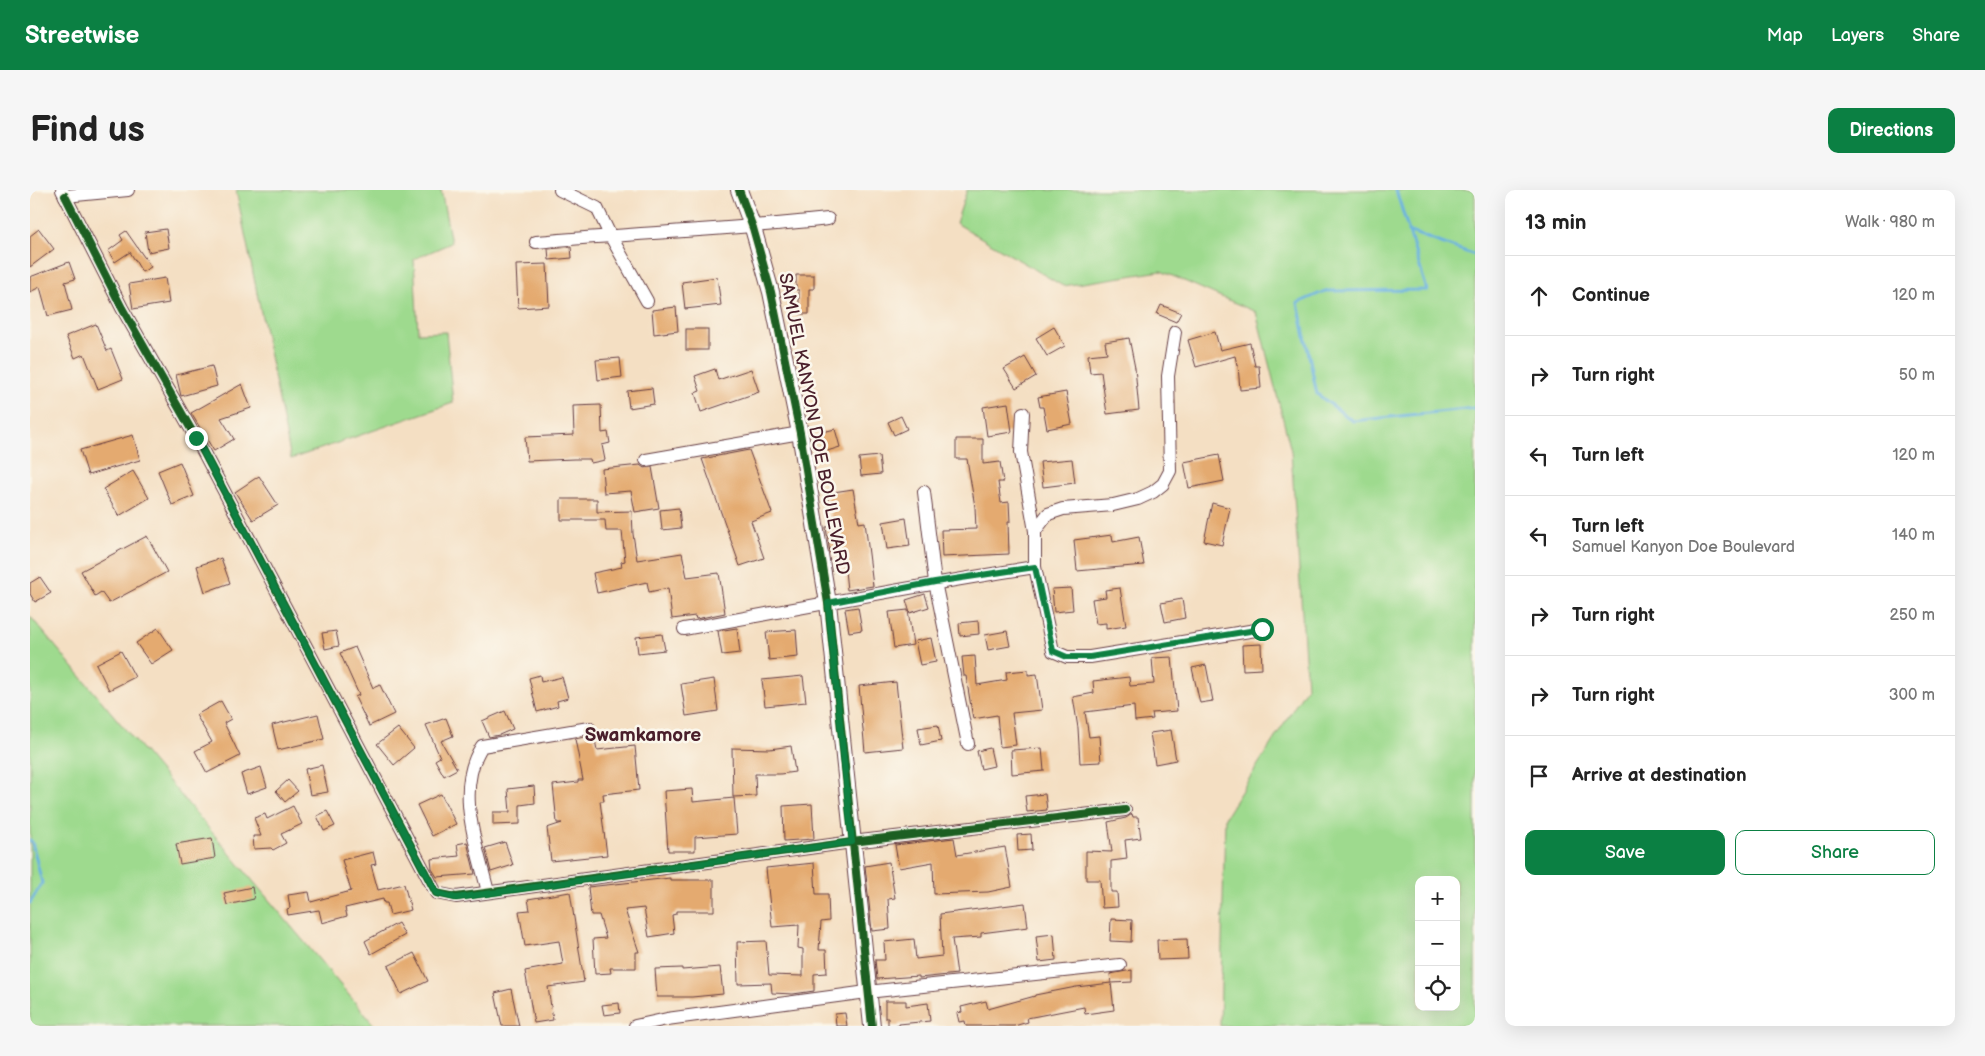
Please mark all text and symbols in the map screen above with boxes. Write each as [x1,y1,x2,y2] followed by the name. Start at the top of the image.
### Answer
[25,21,139,50] text: Streetwise
[1767,25,1803,46] text: Map
[1831,25,1884,46] text: Layers
[1912,25,1960,46] text: Share
[1828,108,1955,153] button: Directions
[30,109,145,152] text: Find us
[1525,210,1587,235] text: 13 min
[1845,213,1935,232] text: Walk · 980 m
[774,271,854,577] street label: SAMUEL KANYON DOE BOULEVARD
[1525,282,1553,310] icon: ahead
[1572,284,1650,307] text: Continue
[1892,286,1935,305] text: 120 m
[1525,362,1553,390] icon: right
[1572,364,1655,387] text: Turn right
[1899,366,1935,385] text: 50 m
[185,427,208,450] route end
[1525,442,1553,470] icon: left
[1572,444,1644,467] text: Turn left
[1892,446,1935,465] text: 120 m
[1572,515,1644,538] text: Turn left
[1525,522,1553,550] icon: left
[1892,526,1935,545] text: 140 m
[1572,538,1795,557] text: Samuel Kanyon Doe Boulevard
[1525,602,1553,630] icon: right
[1572,604,1655,627] text: Turn right
[1889,606,1935,625] text: 250 m
[1251,618,1274,641] route start
[1525,682,1553,710] icon: right
[1572,684,1655,707] text: Turn right
[1889,686,1935,705] text: 300 m
[585,724,701,747] district label: Swamkamore
[1525,762,1553,790] icon: arrive
[1572,764,1747,787] text: Arrive at destination
[1525,830,1725,875] button: Save
[1735,830,1935,875] button: Share
[1415,876,1460,1011] map controls
[1415,876,1460,921] button: +
[1415,921,1460,966] button: −
[1415,966,1460,1011] button: locate

